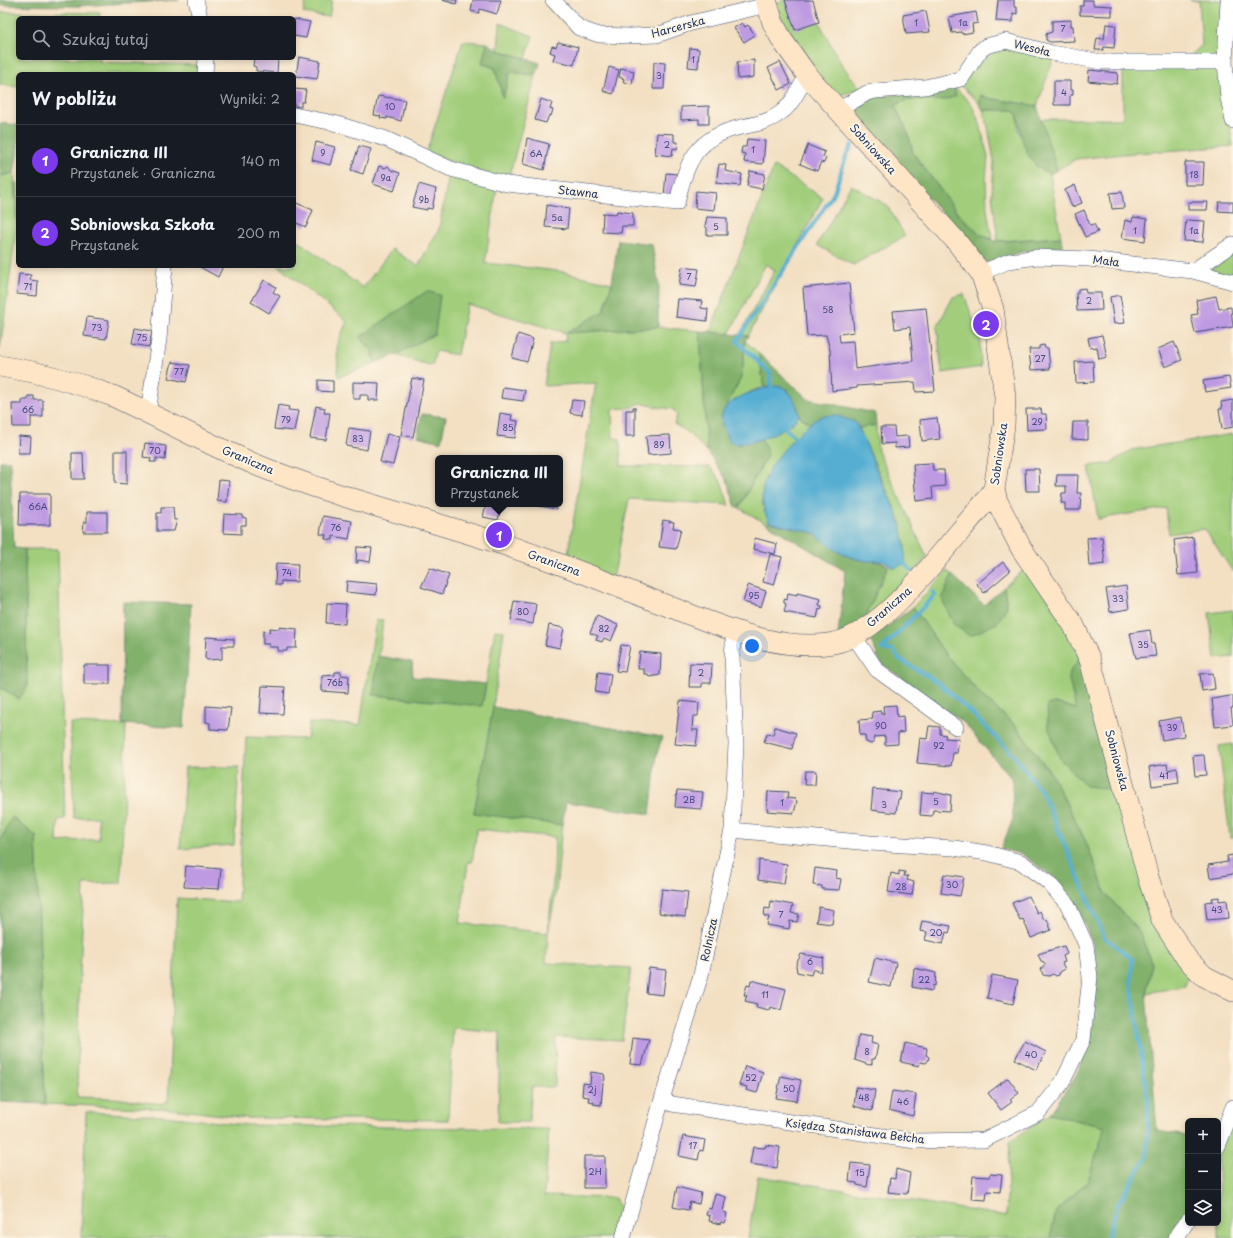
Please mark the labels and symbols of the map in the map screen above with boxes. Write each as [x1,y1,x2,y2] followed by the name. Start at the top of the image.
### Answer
[649,11,707,42] street label: Harcerska
[914,15,918,29] house number: 1
[958,15,968,29] house number: 1a
[1060,21,1066,35] house number: 7
[1012,35,1052,60] street label: Wesoła
[691,52,695,66] house number: 1
[656,68,662,82] house number: 3
[1061,85,1067,99] house number: 4
[385,99,396,113] house number: 10
[846,120,901,178] street label: Sobniowska
[664,137,670,151] house number: 2
[751,142,755,156] house number: 1
[320,145,326,159] house number: 9
[529,146,543,160] house number: 6A
[1189,167,1199,181] house number: 18
[381,170,392,184] house number: 9a
[557,181,599,202] street label: Stawna
[419,192,429,206] house number: 9b
[551,210,563,224] house number: 5a
[713,219,719,233] house number: 5
[1133,223,1137,237] house number: 1
[1189,223,1199,237] house number: 1a
[1092,250,1121,271] street label: Mała
[686,269,692,283] house number: 7
[24,279,32,293] house number: 71
[1086,293,1092,307] house number: 2
[822,302,834,316] house number: 58
[973,309,999,339] pin: 2
[92,320,102,334] house number: 73
[137,330,147,344] house number: 75
[1034,351,1046,365] house number: 27
[174,364,184,378] house number: 77
[22,402,34,416] house number: 66
[281,412,291,426] house number: 79
[1031,414,1043,428] house number: 29
[502,420,514,434] house number: 85
[986,421,1011,486] street label: Sobniowska
[352,431,364,445] house number: 83
[654,437,664,451] house number: 89
[220,441,277,478] street label: Graniczna
[149,443,161,457] house number: 70
[28,499,48,513] house number: 66A
[331,520,341,534] house number: 76
[486,520,512,550] pin: 1
[525,545,583,580] street label: Graniczna
[282,565,292,579] house number: 74
[862,582,915,631] street label: Graniczna
[748,588,760,602] house number: 95
[1112,591,1124,605] house number: 33
[517,604,530,618] house number: 80
[598,621,610,635] house number: 82
[742,636,762,656] your location
[1137,637,1149,651] house number: 35
[698,665,704,679] house number: 2
[327,675,343,689] house number: 76b
[875,718,887,732] house number: 90
[1166,720,1178,734] house number: 39
[1101,727,1134,793] street label: Sobniowska
[933,738,945,752] house number: 92
[1159,768,1169,782] house number: 41
[683,792,695,806] house number: 2B
[933,794,939,808] house number: 5
[780,795,784,809] house number: 1
[881,797,887,811] house number: 3
[946,877,959,891] house number: 30
[895,879,907,893] house number: 28
[1211,902,1223,916] house number: 43
[778,907,784,921] house number: 7
[696,916,721,963] street label: Rolnicza
[930,925,943,939] house number: 20
[807,954,813,968] house number: 6
[918,972,930,986] house number: 22
[761,987,769,1001] house number: 11
[864,1044,870,1058] house number: 8
[1025,1047,1038,1061] house number: 40
[745,1070,757,1084] house number: 52
[783,1081,796,1095] house number: 50
[588,1082,596,1096] house number: 2j
[858,1090,870,1104] house number: 48
[897,1094,909,1108] house number: 46
[784,1114,926,1148] street label: Księdza Stanisława Bełcha
[689,1138,698,1152] house number: 17
[588,1164,602,1178] house number: 2H
[855,1165,865,1179] house number: 15

